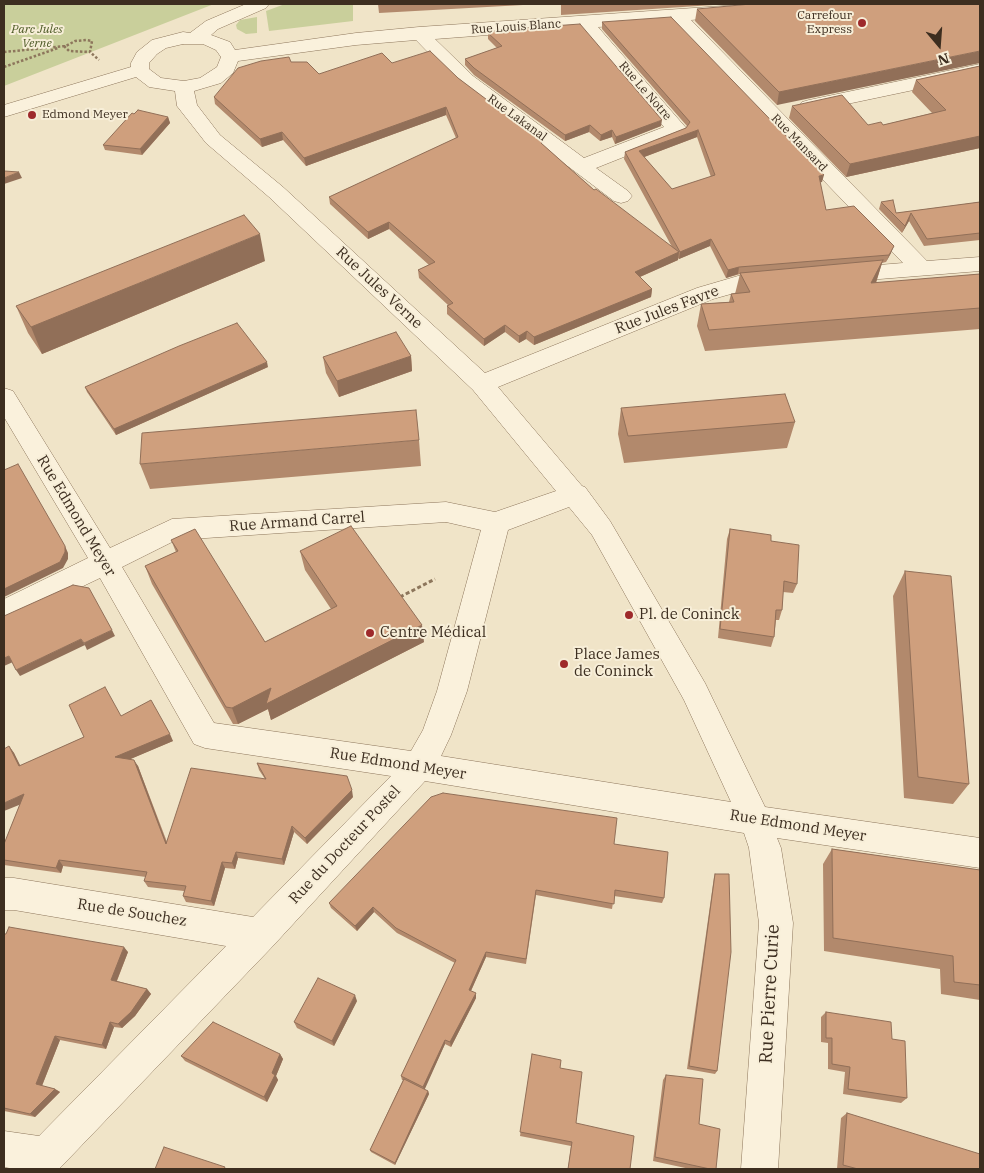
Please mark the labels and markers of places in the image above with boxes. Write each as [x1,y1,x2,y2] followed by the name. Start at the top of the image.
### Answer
[797,9,852,37] place label: Carrefour Express
[856,17,868,29] marker: Carrefour Express
[42,108,128,122] place label: Edmond Meyer
[26,109,38,121] marker: Edmond Meyer
[639,606,740,624] place label: Pl. de Coninck
[623,609,635,621] marker: Pl. de Coninck
[380,624,486,642] place label: Centre Médical
[364,627,376,639] marker: Centre Médical
[574,646,660,681] place label: Place James de Coninck
[558,658,570,670] marker: Place James de Coninck

